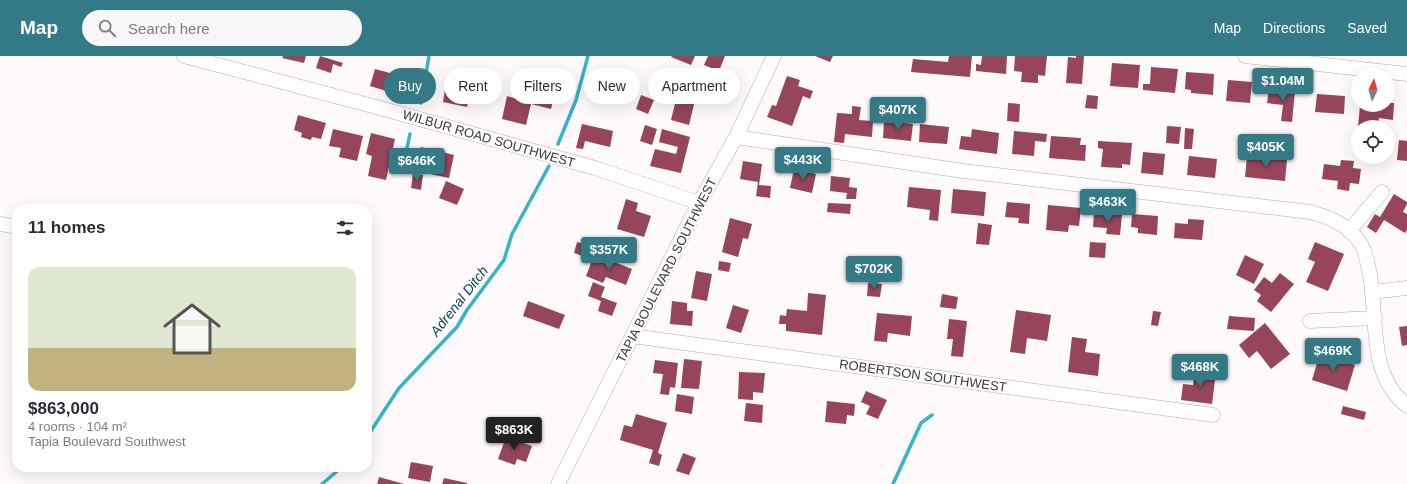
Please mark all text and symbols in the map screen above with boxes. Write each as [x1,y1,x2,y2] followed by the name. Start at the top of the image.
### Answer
[82,10,362,46] search box
[20,17,58,38] text: Map
[96,17,118,39] icon: search
[128,20,210,37] text: Search here
[1214,20,1241,36] text: Map
[1263,20,1325,36] text: Directions
[1347,20,1387,36] text: Saved
[384,68,436,104] chip: Buy
[444,68,502,104] chip: Rent
[510,68,576,104] chip: Filters
[584,68,640,104] chip: New
[648,68,740,104] chip: Apartment
[1250,68,1316,102] pin: $1.04M
[1351,68,1395,112] north arrow
[1351,68,1395,164] map controls
[1261,73,1305,88] text: $1.04M
[870,97,926,131] pin: $407K
[879,102,917,117] text: $407K
[401,107,577,170] street label: WILBUR ROAD SOUTHWEST
[1351,120,1395,164] button: locate
[1238,134,1294,168] pin: $405K
[1247,139,1285,154] text: $405K
[775,147,831,181] pin: $443K
[389,148,445,182] pin: $646K
[784,152,822,167] text: $443K
[398,153,436,168] text: $646K
[613,175,720,365] street label: TAPIA BOULEVARD SOUTHWEST
[1080,189,1136,223] pin: $463K
[1089,194,1127,209] text: $463K
[334,217,356,239] icon: filters
[28,218,106,237] text: 11 homes
[581,237,637,271] pin: $357K
[590,242,628,257] text: $357K
[846,256,902,290] pin: $702K
[855,261,893,276] text: $702K
[426,263,491,340] water label: Adrenal Ditch
[156,293,228,365] icon: home
[1305,338,1361,372] pin: $469K
[1314,343,1352,358] text: $469K
[1172,354,1228,388] pin: $468K
[838,356,1008,395] street label: ROBERTSON SOUTHWEST
[1181,359,1219,374] text: $468K
[28,399,99,418] text: $863,000
[486,417,542,451] pin: $863K
[28,419,127,434] text: 4 rooms · 104 m²
[495,422,533,437] text: $863K
[28,434,186,449] text: Tapia Boulevard Southwest

